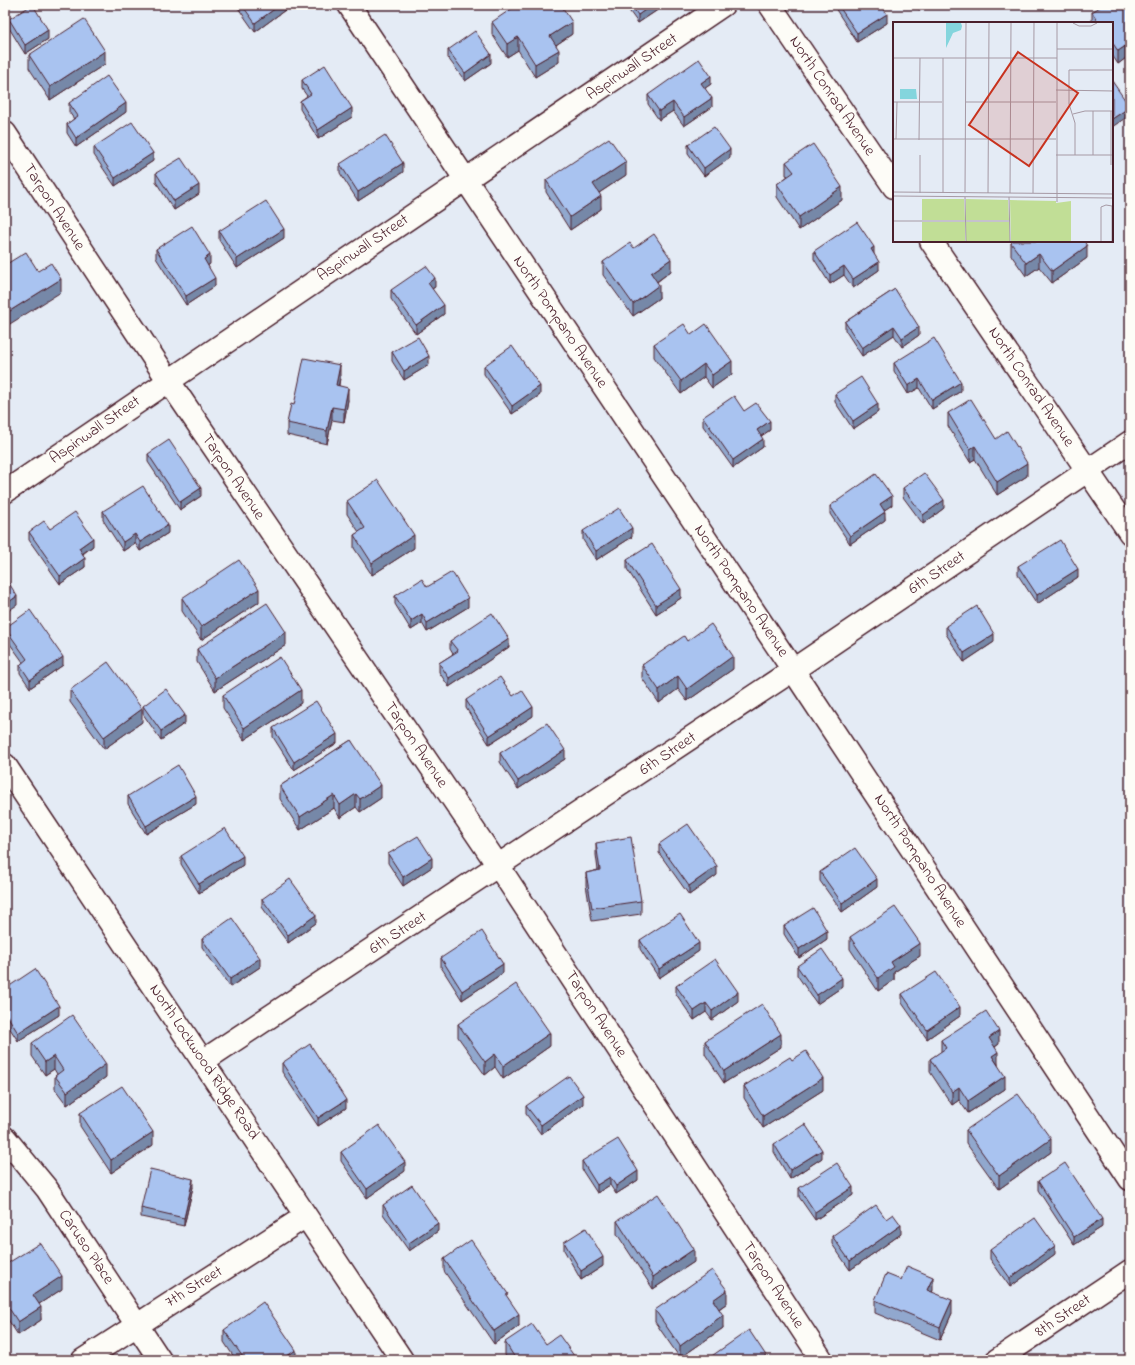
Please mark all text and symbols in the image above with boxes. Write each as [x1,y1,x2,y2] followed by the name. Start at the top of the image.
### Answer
[893,22,1113,242] inset map
[581,27,683,107] street label: Aspinwall Street
[783,31,882,162] street label: North Conrad Avenue
[17,159,92,256] street label: Tarpon Avenue
[312,208,414,288] street label: Aspinwall Street
[507,251,614,394] street label: North Pompano Avenue
[982,322,1081,453] street label: North Conrad Avenue
[45,389,146,470] street label: Aspinwall Street
[195,429,271,526] street label: Tarpon Avenue
[688,520,795,663] street label: North Pompano Avenue
[904,545,971,601] street label: 6th Street
[378,697,454,794] street label: Tarpon Avenue
[635,726,702,782] street label: 6th Street
[868,789,973,933] street label: North Pompano Avenue
[364,905,432,961] street label: 6th Street
[559,966,634,1063] street label: Tarpon Avenue
[143,979,265,1145] street label: North Lockwood Ridge Road
[52,1205,120,1290] street label: Caruso Place
[736,1237,811,1334] street label: Tarpon Avenue
[161,1260,228,1314] street label: 7th Street
[1030,1288,1096,1344] street label: 8th Street

